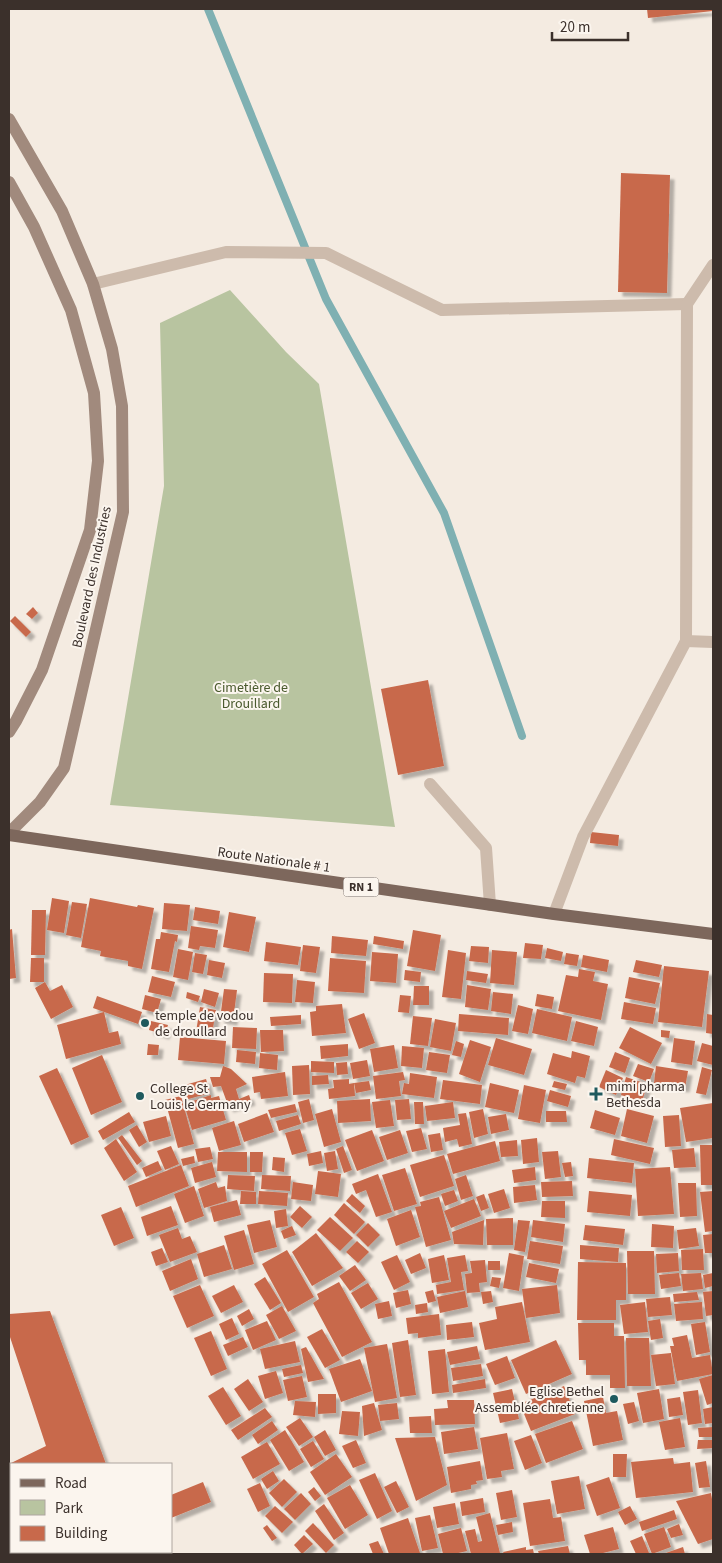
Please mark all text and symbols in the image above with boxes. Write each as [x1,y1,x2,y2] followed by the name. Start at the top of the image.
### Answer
[552,10,628,42] scale bar
[560,17,590,38] text: 20 m
[67,504,117,650] street label: Boulevard des Industries
[214,678,288,714] park label: Cimetière de Drouillard
[216,842,332,878] street label: Route Nationale # 1
[344,878,378,896] road number: RN 1
[155,1006,254,1042] place label: temple de vodou de droullard
[139,1017,151,1029] marker: temple de vodou de droullard
[606,1077,685,1113] place label: mimi pharma Bethesda
[150,1079,251,1115] place label: College St Louis le Germany
[590,1088,602,1100] marker: mimi pharma Bethesda
[134,1090,146,1102] marker: College St Louis le Germany
[475,1382,604,1418] place label: Eglise Bethel Assemblée chretienne
[608,1393,620,1405] marker: Eglise Bethel Assemblée chretienne
[10,1463,172,1553] legend
[55,1473,87,1494] text: Road
[55,1498,84,1519] text: Park
[55,1523,108,1544] text: Building

